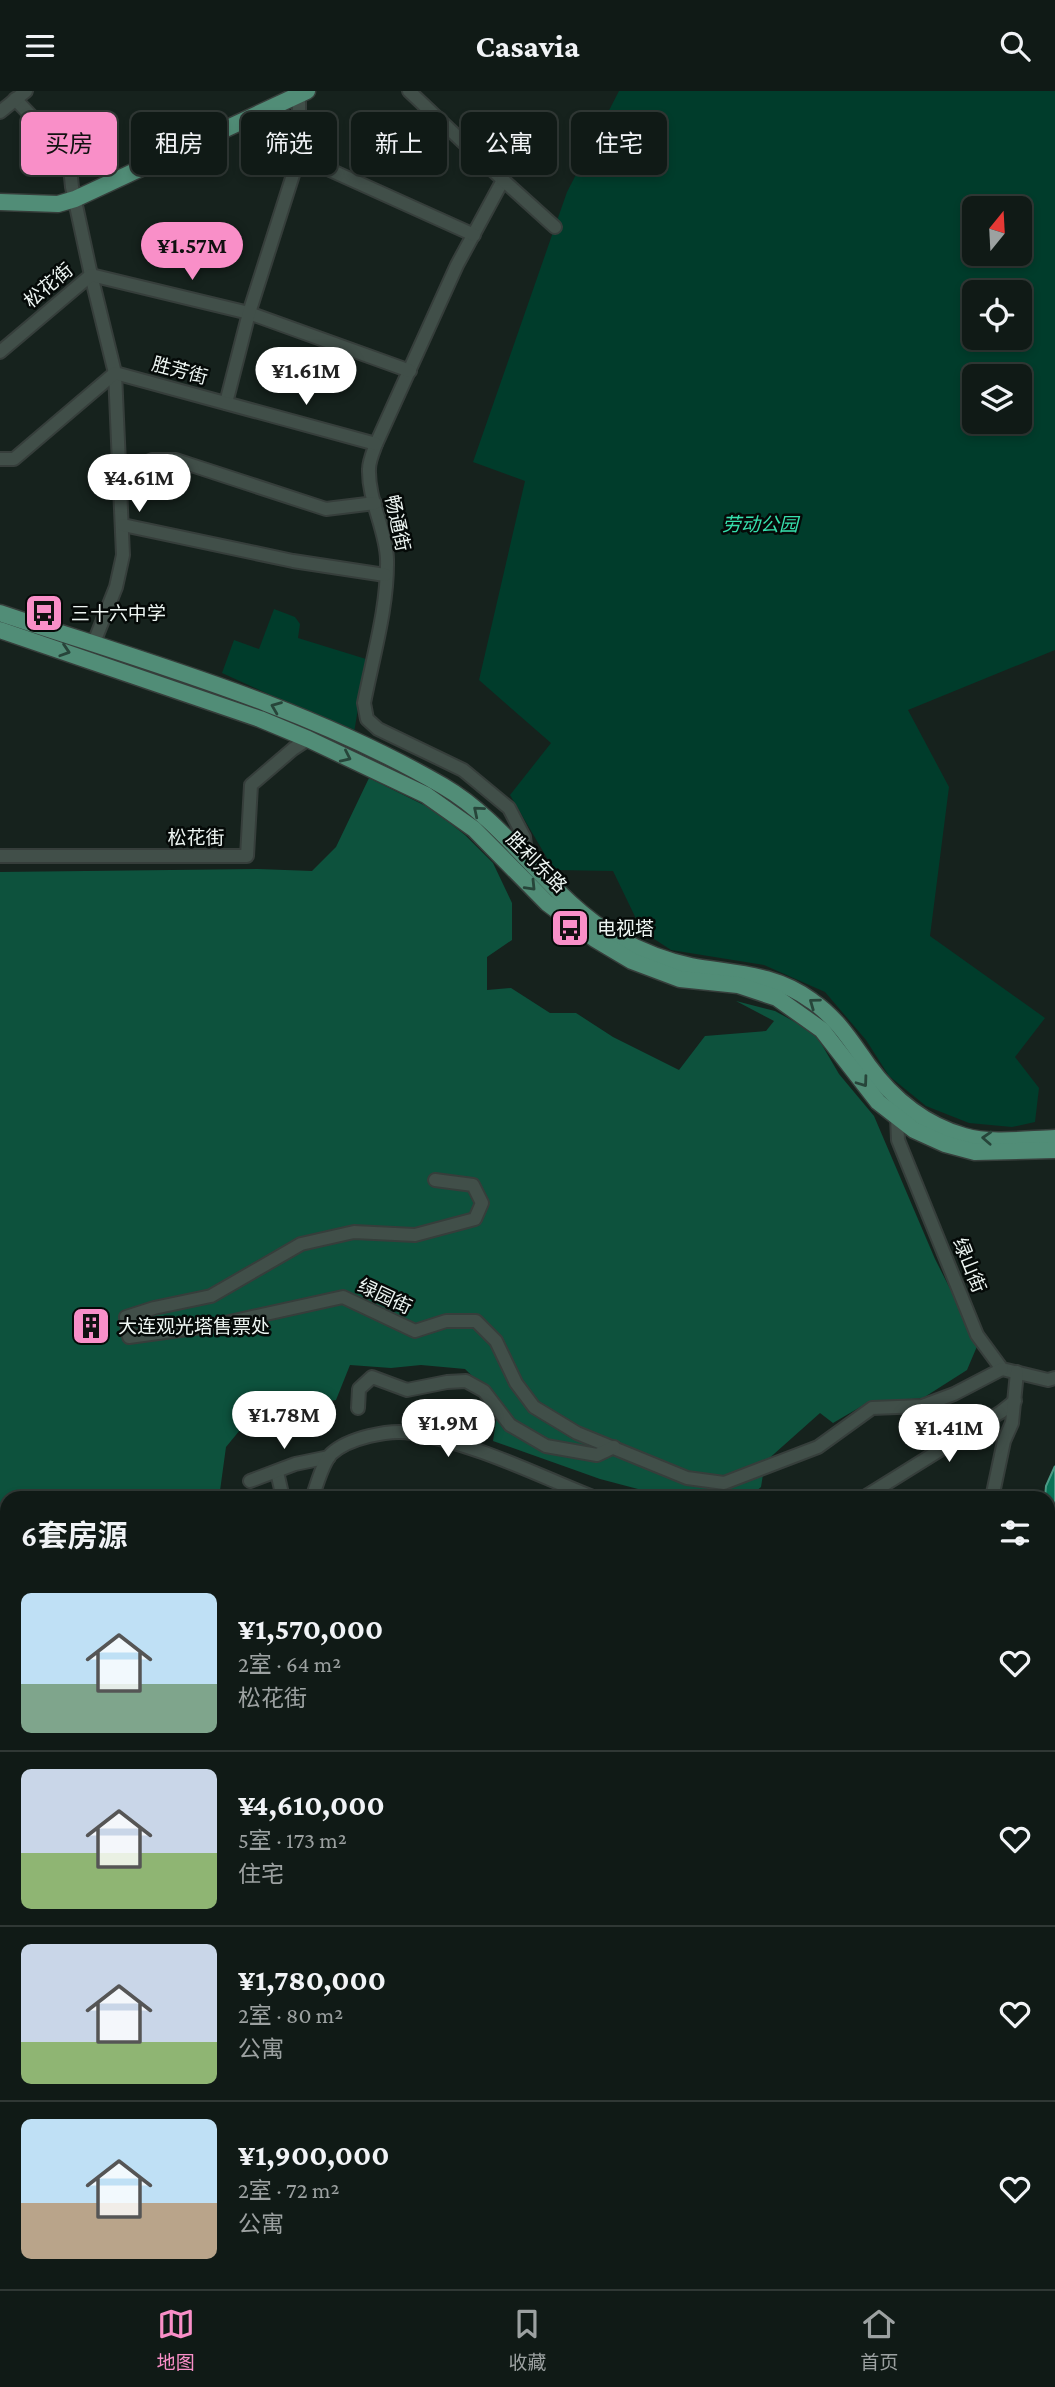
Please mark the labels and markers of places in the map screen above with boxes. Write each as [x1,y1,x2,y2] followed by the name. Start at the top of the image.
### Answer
[135,223,249,282] pin: ¥1.57M
[249,347,363,407] pin: ¥1.61M
[82,455,196,514] pin: ¥4.61M
[23,592,65,634] bus stop icon: 三十六中学
[71,603,166,624] place label: 三十六中学
[549,907,591,949] bus stop icon: 电视塔
[597,918,654,939] place label: 电视塔
[70,1305,112,1347] building icon: 大连观光塔售票处
[118,1316,270,1337] place label: 大连观光塔售票处
[227,1391,341,1451] pin: ¥1.78M
[399,1399,497,1459] pin: ¥1.9M
[892,1405,1006,1464] pin: ¥1.41M

